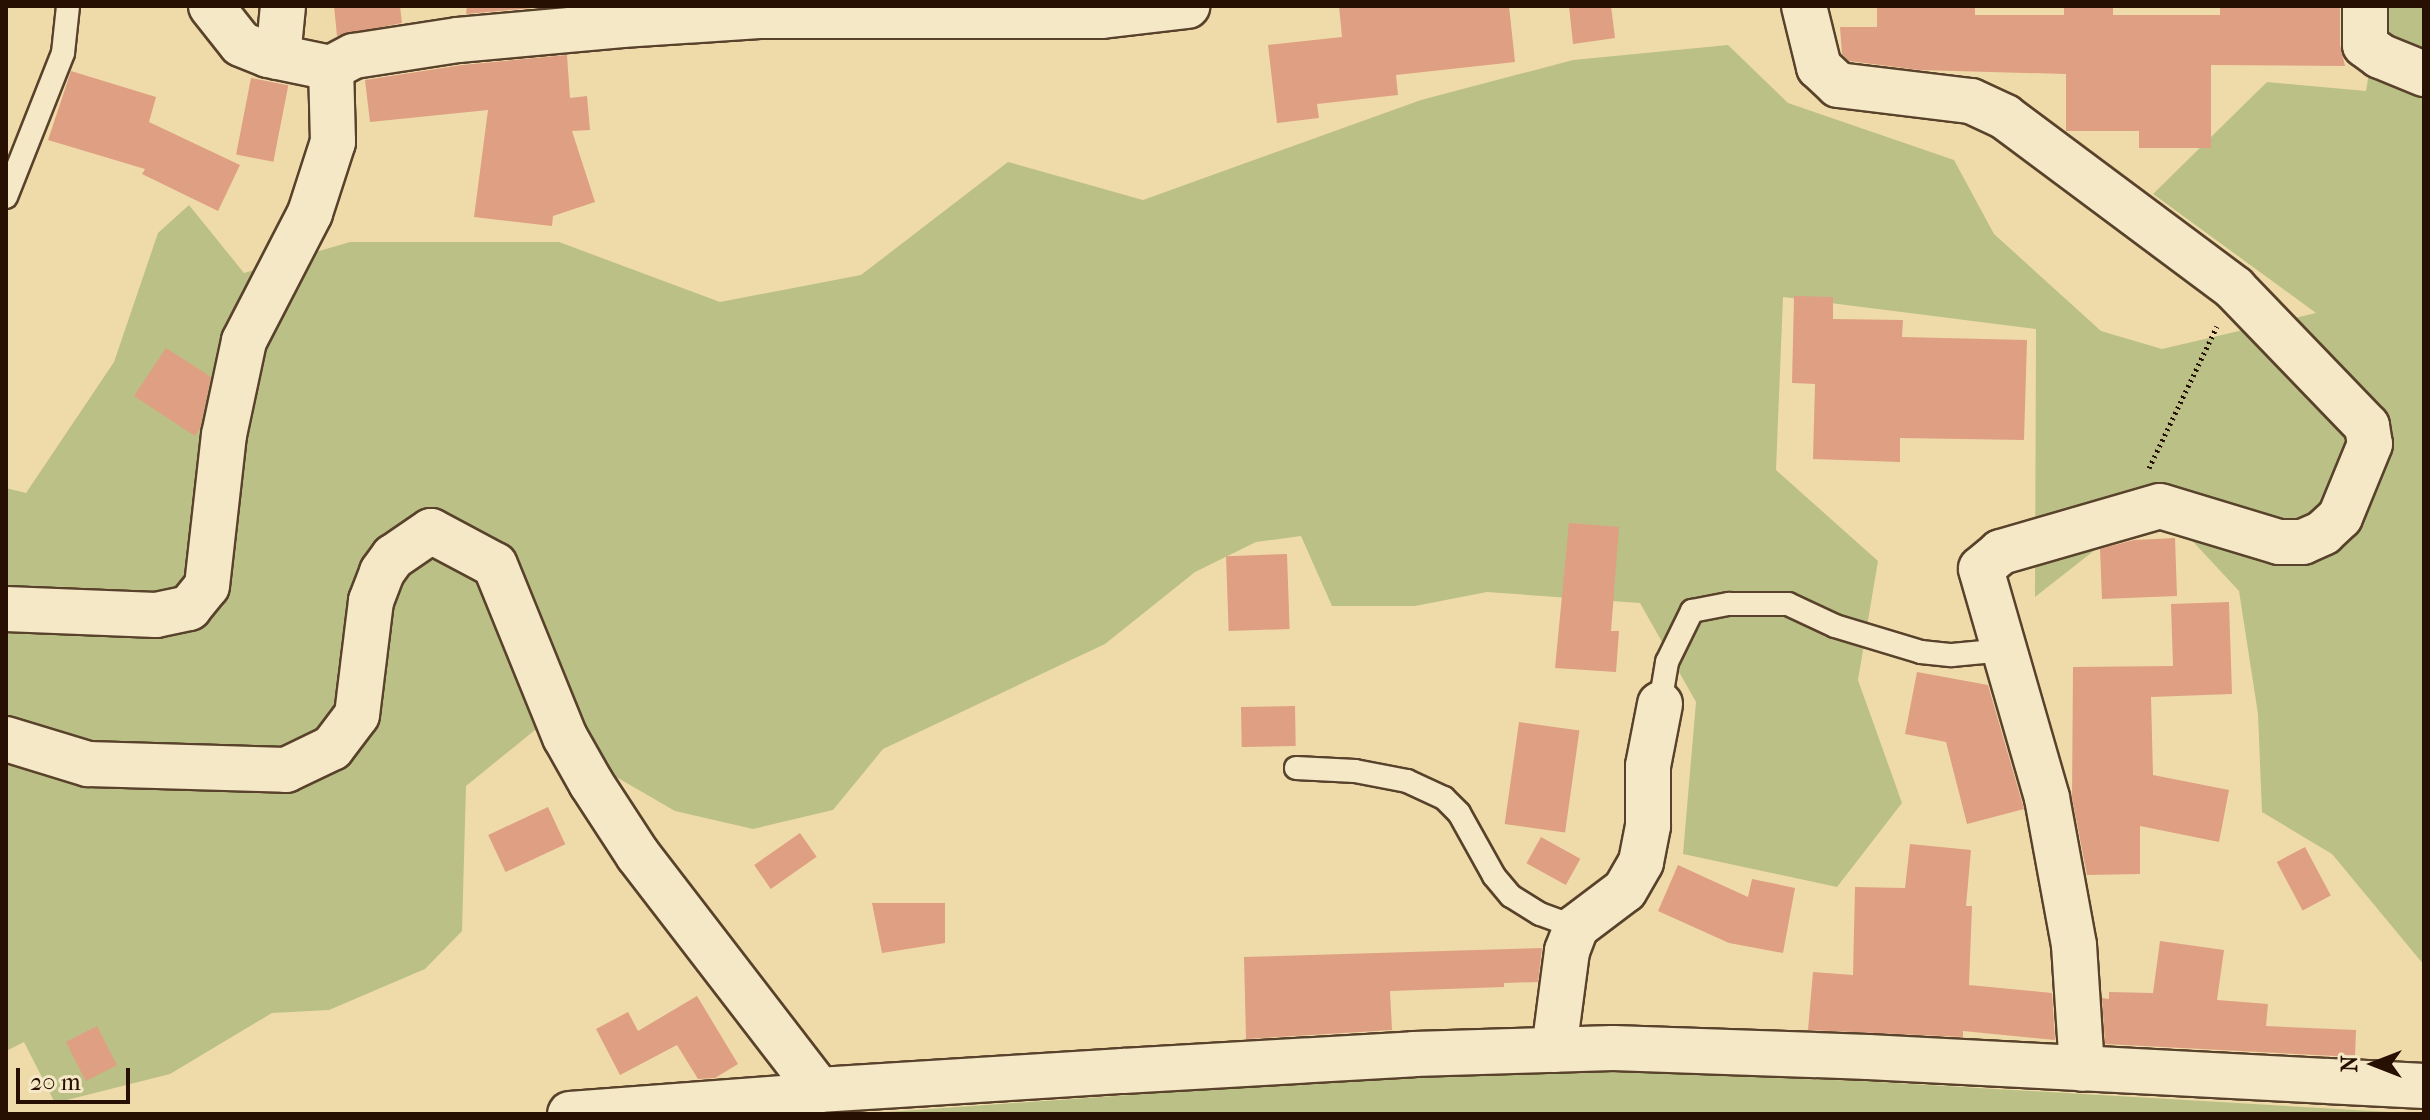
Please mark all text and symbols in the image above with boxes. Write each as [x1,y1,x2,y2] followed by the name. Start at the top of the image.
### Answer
[2334,1024,2414,1104] north arrow
[20,1052,134,1102] scale bar
[2337,1056,2363,1072] text: N
[30,1068,81,1096] text: 20 m

